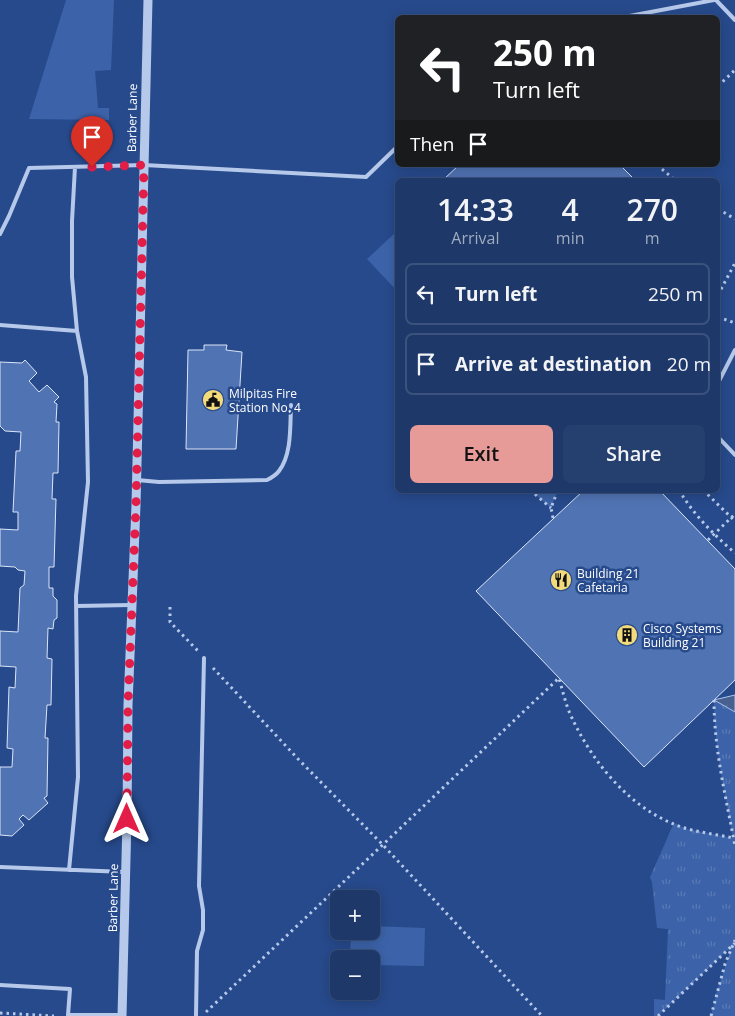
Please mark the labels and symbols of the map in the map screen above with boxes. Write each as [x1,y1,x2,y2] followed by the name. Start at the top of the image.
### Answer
[123,83,141,152] street label: Barber Lane
[71,116,113,167] pin
[229,385,301,416] place label: Milpitas Fire Station No. 4
[201,388,225,412] public building icon: Milpitas Fire Station No. 4
[577,565,639,596] place label: Building 21 Cafetaria
[549,568,573,592] restaurant icon: Building 21 Cafetaria
[643,620,722,651] place label: Cisco Systems Building 21
[615,623,639,647] building icon: Cisco Systems Building 21
[100,792,152,844] position arrow
[104,863,122,932] street label: Barber Lane

